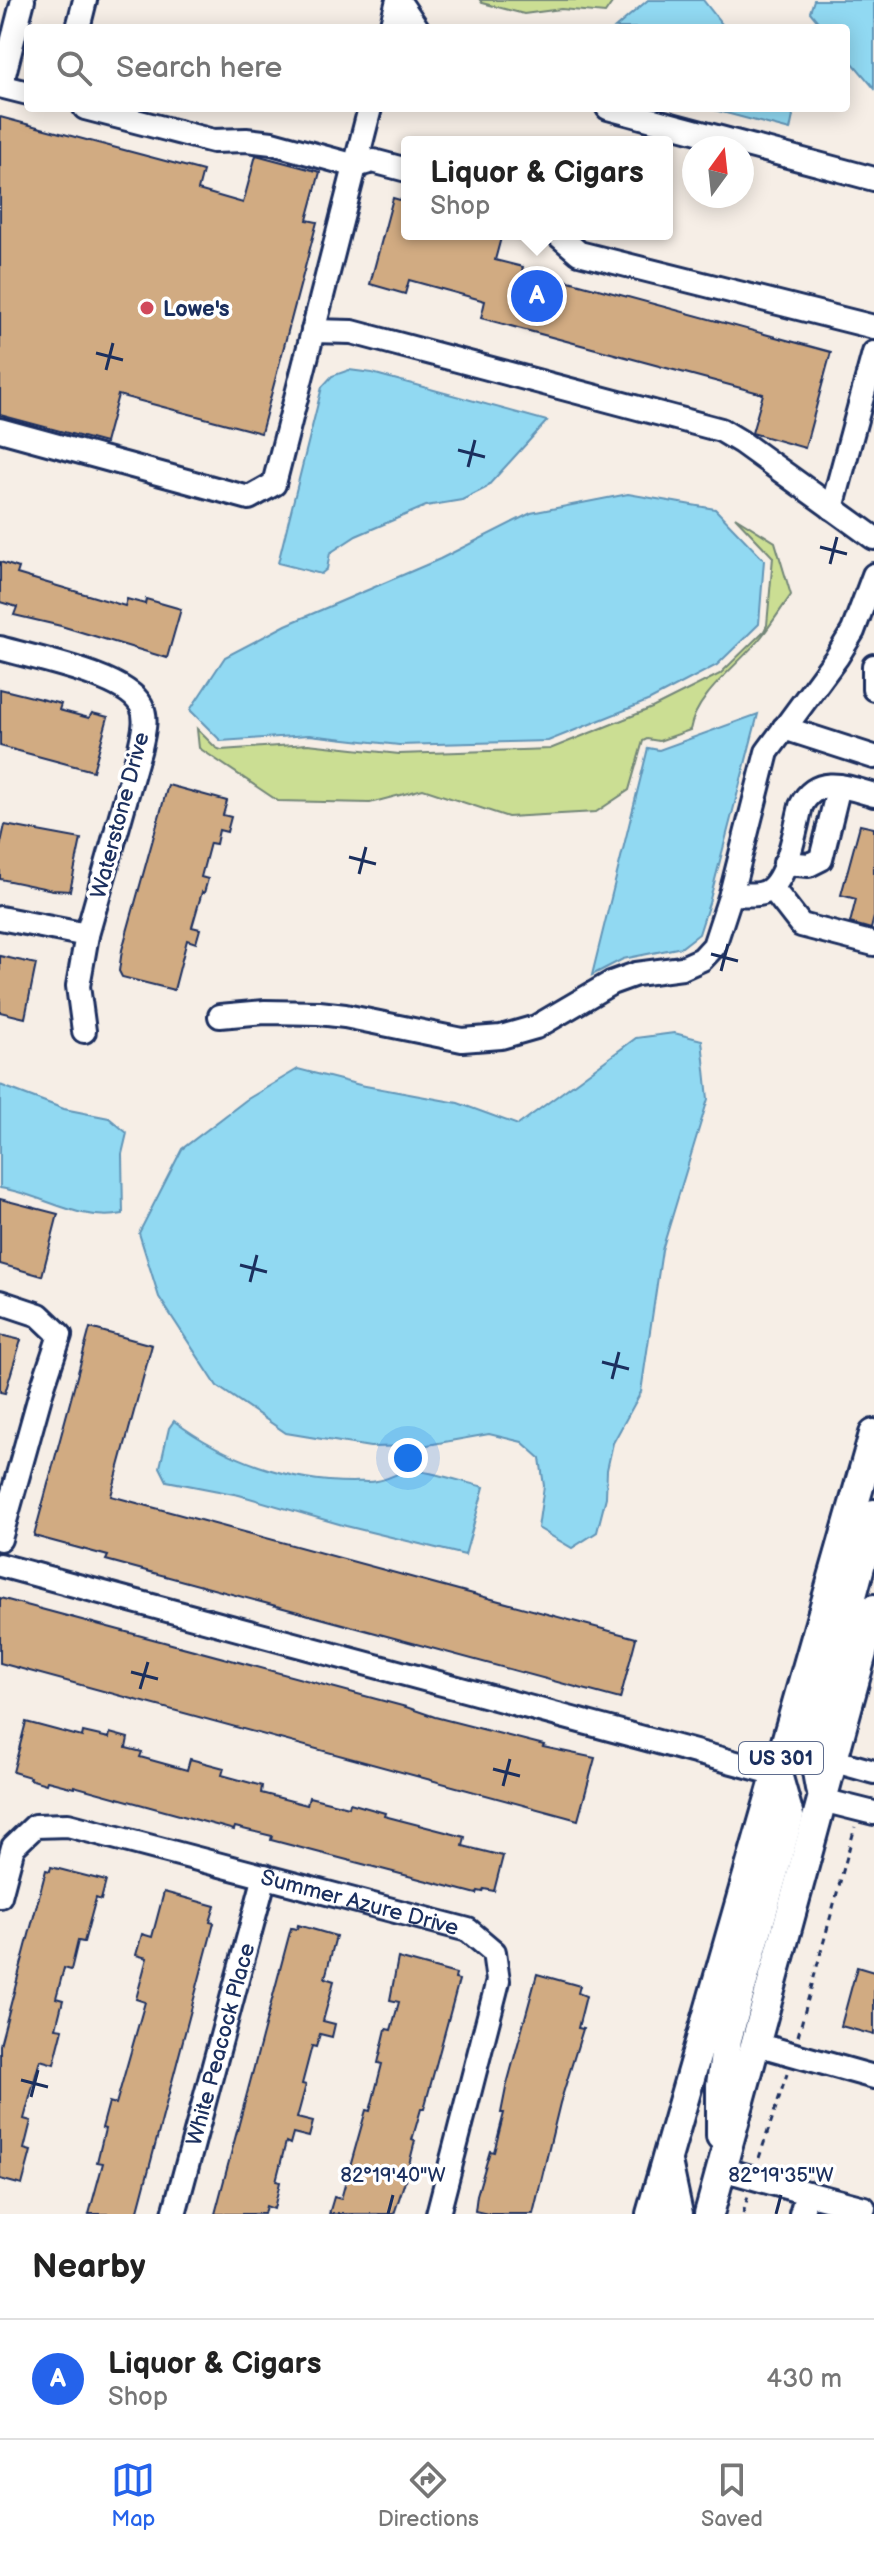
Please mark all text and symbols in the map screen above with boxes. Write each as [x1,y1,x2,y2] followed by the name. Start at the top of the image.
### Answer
[24,24,850,112] search box
[52,46,96,90] icon: search
[116,50,282,86] text: Search here
[401,136,673,240] popup
[682,136,754,208] north arrow
[430,155,644,191] text: Liquor & Cigars
[430,191,490,222] text: Shop
[511,266,563,326] pin: A
[163,296,230,323] place label: Lowe's
[138,299,156,317] marker: Lowe's
[85,729,156,901] street label: Waterstone Drive
[388,1438,428,1478] your location
[739,1742,823,1774] road number: US 301
[258,1864,461,1942] street label: Summer Azure Drive
[181,1940,261,2149] street label: White Peacock Place
[340,2164,446,2188] text: 82°19'40"W
[728,2164,834,2188] text: 82°19'35"W
[32,2246,146,2287] text: Nearby
[108,2346,321,2382] text: Liquor & Cigars
[50,2364,66,2395] text: A
[766,2364,842,2395] text: 430 m
[108,2382,168,2413] text: Shop
[111,2458,155,2533] tab: Map
[378,2458,479,2533] tab: Directions
[701,2458,763,2533] tab: Saved

